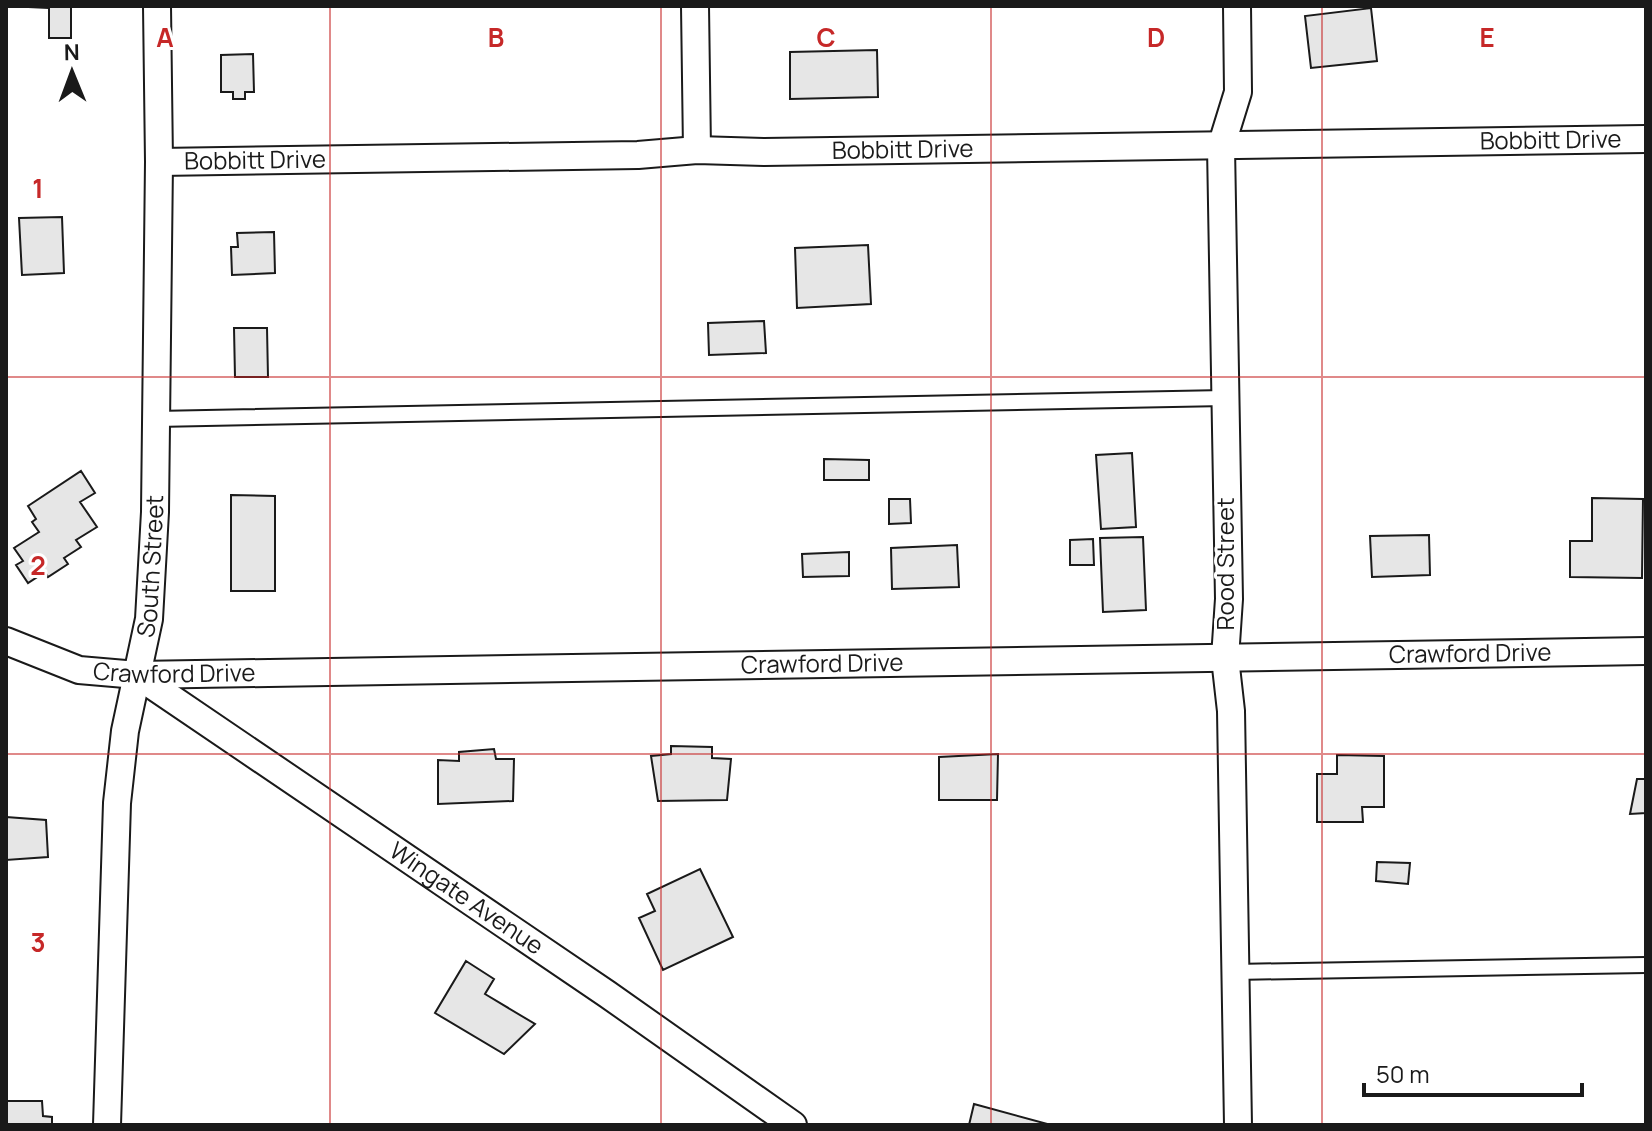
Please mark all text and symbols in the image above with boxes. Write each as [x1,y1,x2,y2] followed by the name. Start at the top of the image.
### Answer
[156,19,174,55] text: A
[488,19,504,55] text: B
[816,19,836,55] text: C
[1147,19,1165,55] text: D
[1479,19,1495,55] text: E
[32,32,112,112] north arrow
[63,37,80,67] text: N
[1480,121,1622,156] street label: Bobbitt Drive
[832,131,974,166] street label: Bobbitt Drive
[184,142,326,177] street label: Bobbitt Drive
[32,170,44,206] text: 1
[128,495,170,640] street label: South Street
[1208,497,1241,631] street label: Rood Street
[30,547,46,583] text: 2
[1389,635,1552,670] street label: Crawford Drive
[741,645,904,680] street label: Crawford Drive
[92,653,256,690] street label: Crawford Drive
[384,833,551,961] street label: Wingate Avenue
[30,924,46,960] text: 3
[1364,1047,1582,1097] scale bar
[1376,1057,1430,1090] text: 50 m

